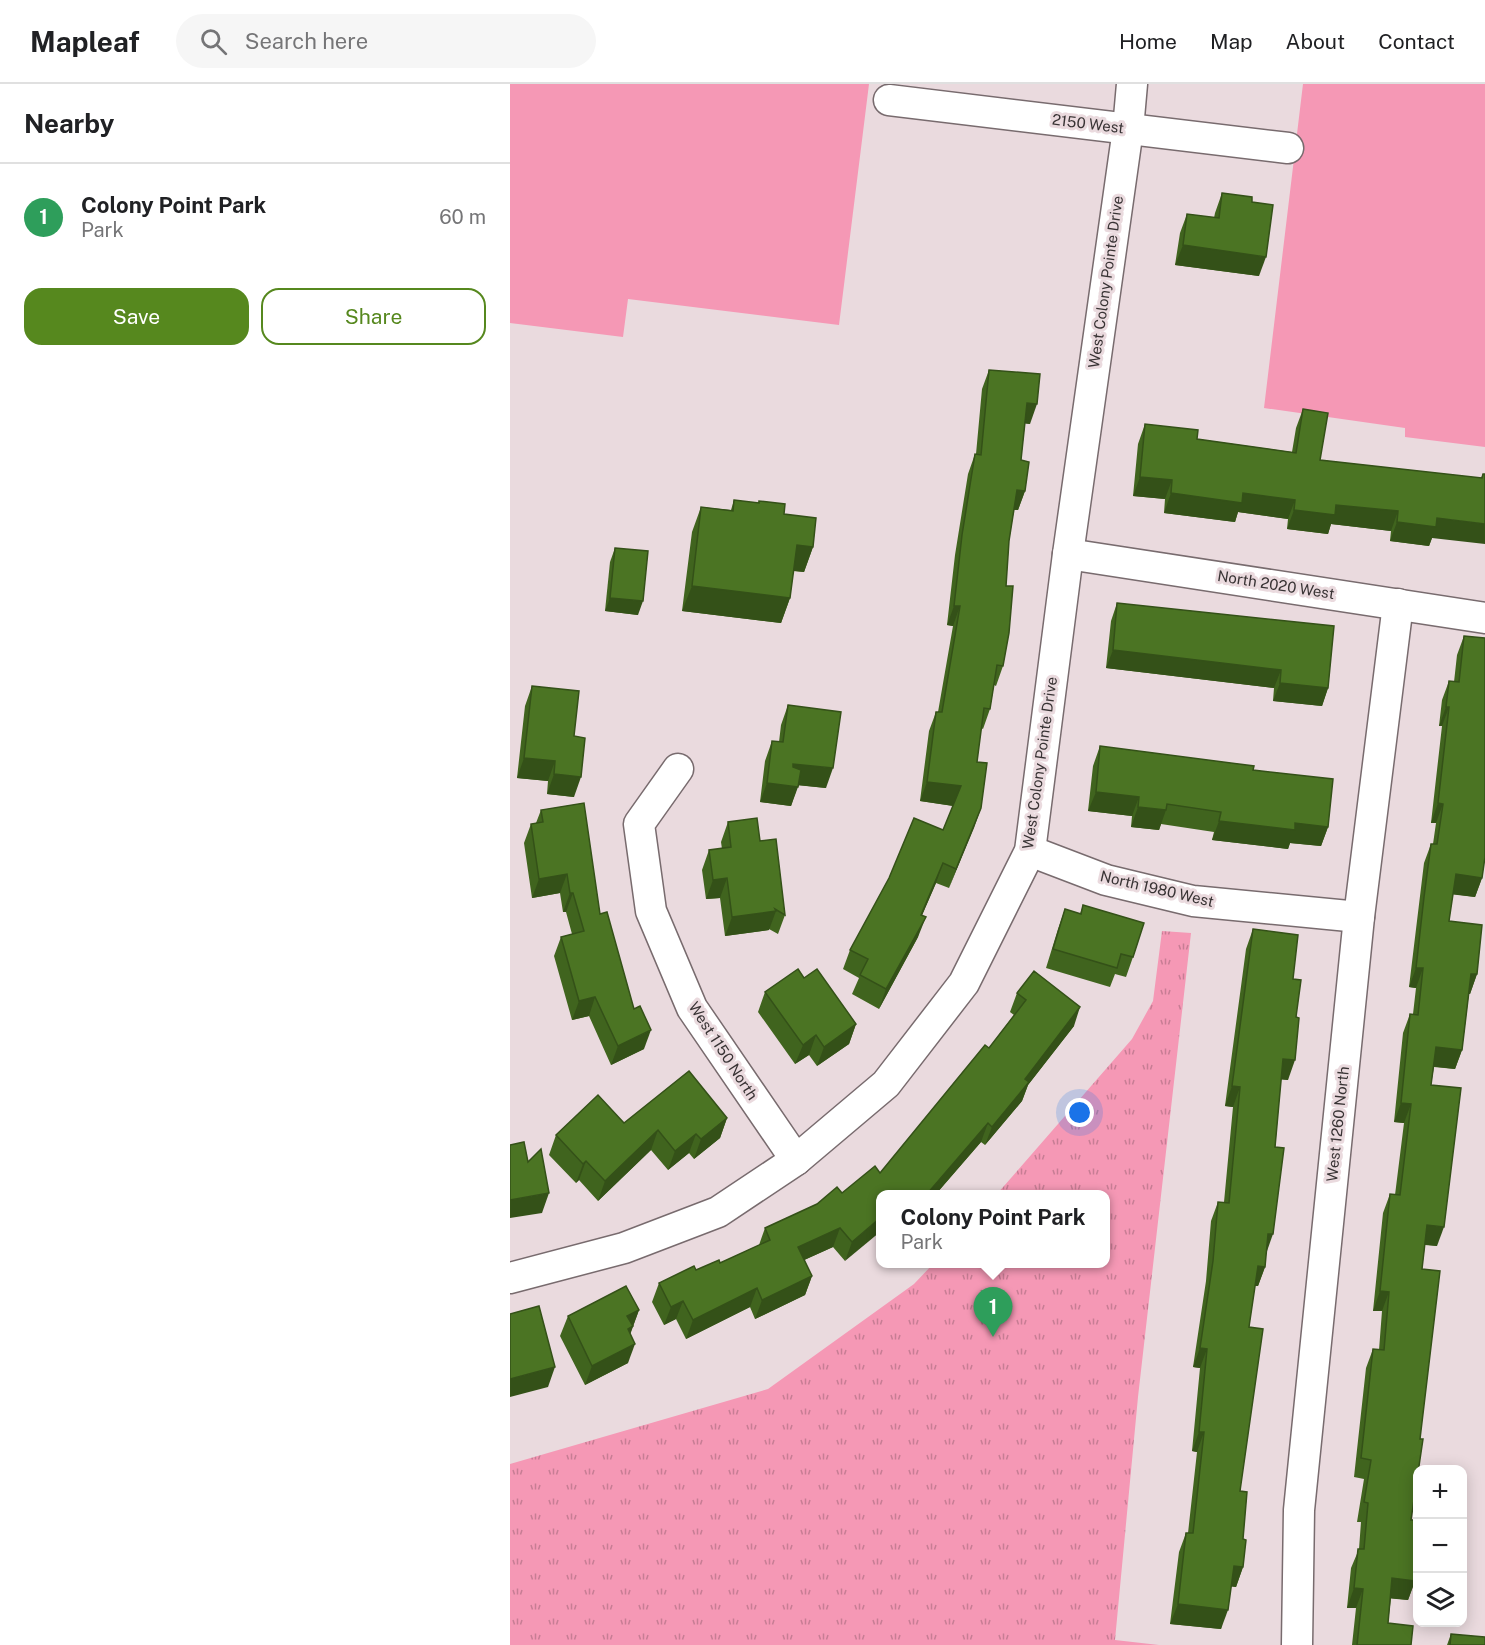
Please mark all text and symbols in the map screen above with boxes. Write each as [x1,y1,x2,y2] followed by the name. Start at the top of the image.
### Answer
[176,14,596,68] search box
[30,25,140,58] text: Mapleaf
[197,25,230,58] icon: search
[245,28,368,54] text: Search here
[1119,29,1177,54] text: Home
[1210,29,1253,54] text: Map
[1286,29,1345,54] text: About
[1378,29,1455,54] text: Contact
[24,108,114,139] text: Nearby
[1051,111,1125,136] street label: 2150 West
[81,192,266,218] text: Colony Point Park
[1085,195,1126,369] street label: West Colony Pointe Drive
[39,205,48,229] text: 1
[439,205,486,229] text: 60 m
[81,218,124,242] text: Park
[24,288,249,345] button: Save
[261,288,486,345] button: Share
[1216,567,1336,602] street label: North 2020 West
[1019,676,1060,850] street label: West Colony Pointe Drive
[1099,867,1216,910] street label: North 1980 West
[685,999,761,1103] street label: West 1150 North
[1323,1065,1352,1182] street label: West 1260 North
[1065,1098,1094,1127] your location
[876,1190,1110,1268] popup
[900,1204,1086,1230] text: Colony Point Park
[900,1230,943,1254] text: Park
[974,1288,1012,1337] pin: 1
[1413,1465,1467,1627] map controls
[1413,1465,1467,1519] button: +
[1413,1519,1467,1573] button: −
[1413,1573,1467,1627] button: layers

